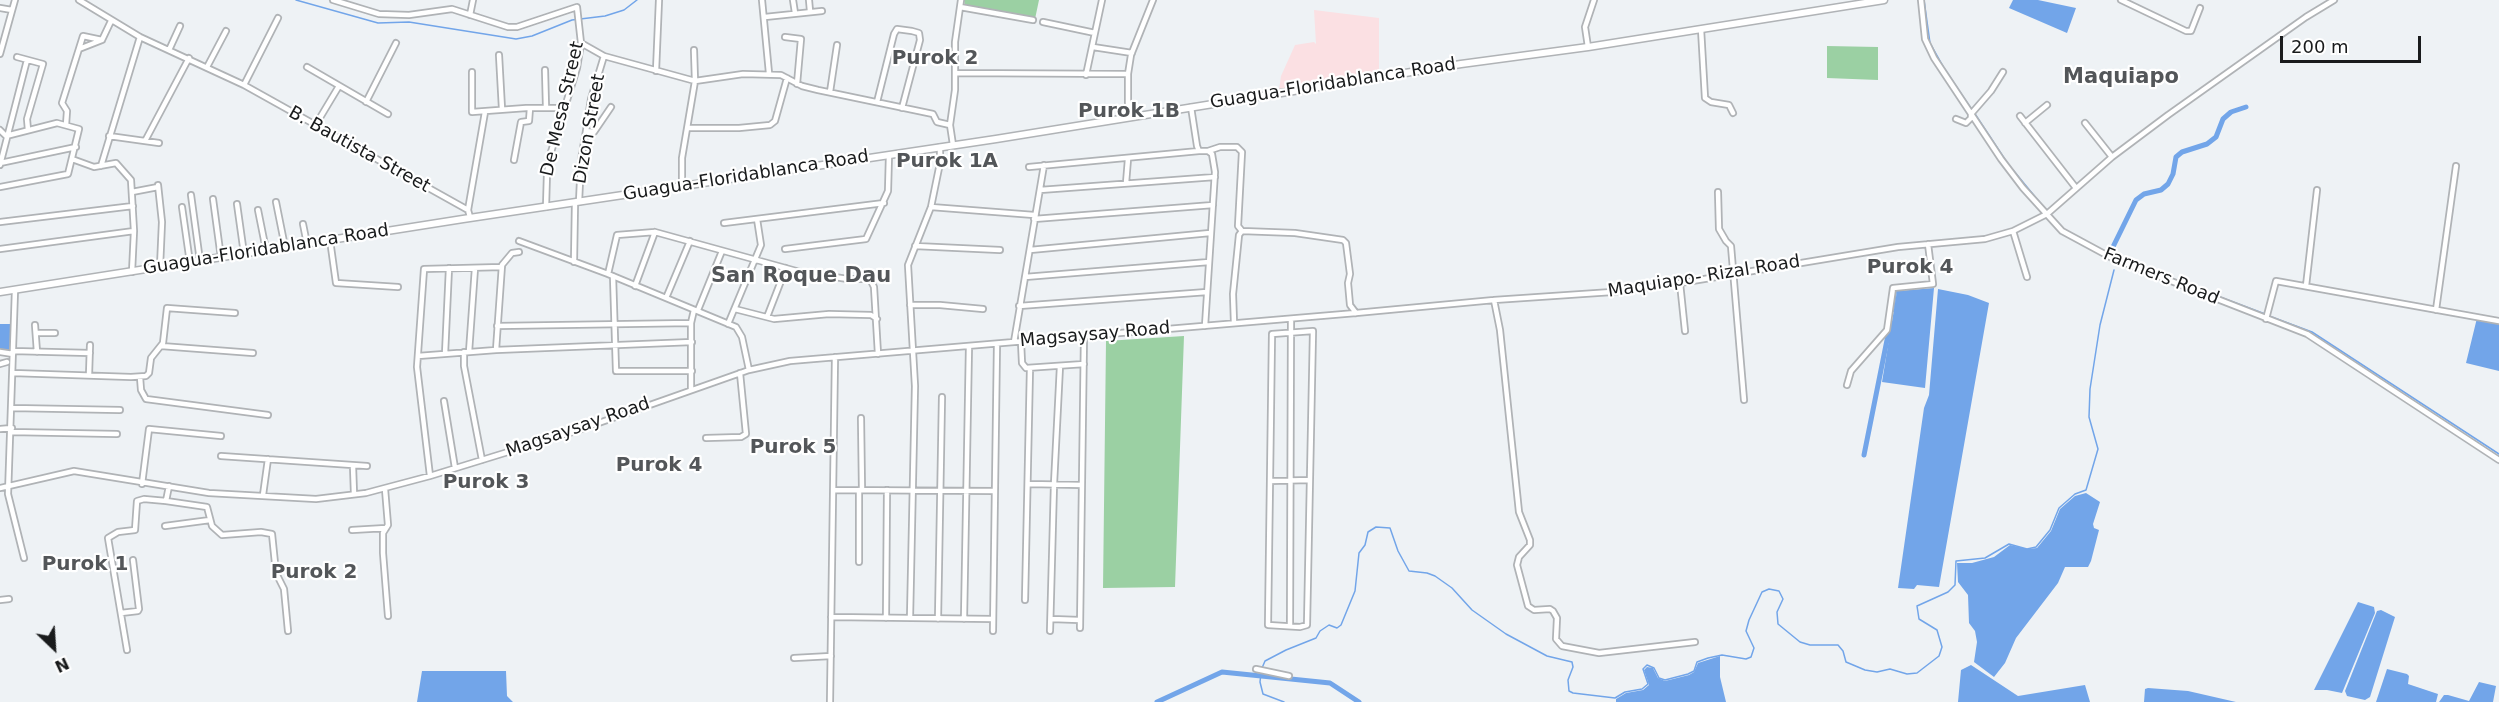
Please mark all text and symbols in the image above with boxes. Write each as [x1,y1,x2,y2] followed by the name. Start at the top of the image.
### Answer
[2283,24,2424,62] scale bar
[2291,36,2349,57] text: 200 m
[537,39,589,179] street label: De Mesa Street
[892,47,978,71] district label: Purok 2
[1209,54,1457,114] street label: Guagua-Floridablanca Road
[2063,65,2179,91] district label: Maquiapo
[570,72,610,186] street label: Dizon Street
[1078,100,1180,124] district label: Purok 1B
[284,102,434,198] street label: B. Bautista Street
[622,146,870,206] street label: Guagua-Floridablanca Road
[896,150,998,174] district label: Purok 1A
[142,220,390,280] street label: Guagua-Floridablanca Road
[2100,244,2222,310] street label: Farmers Road
[1606,251,1802,303] street label: Maquiapo- Rizal Road
[1867,256,1953,280] district label: Purok 4
[711,264,891,290] district label: San Roque Dau
[1019,318,1171,352] street label: Magsaysay Road
[503,393,653,463] street label: Magsaysay Road
[750,436,836,460] district label: Purok 5
[616,454,702,478] district label: Purok 4
[443,471,529,495] district label: Purok 3
[42,553,128,577] district label: Purok 1
[271,561,357,585] district label: Purok 2
[24,618,84,678] north arrow
[52,653,72,676] text: N

